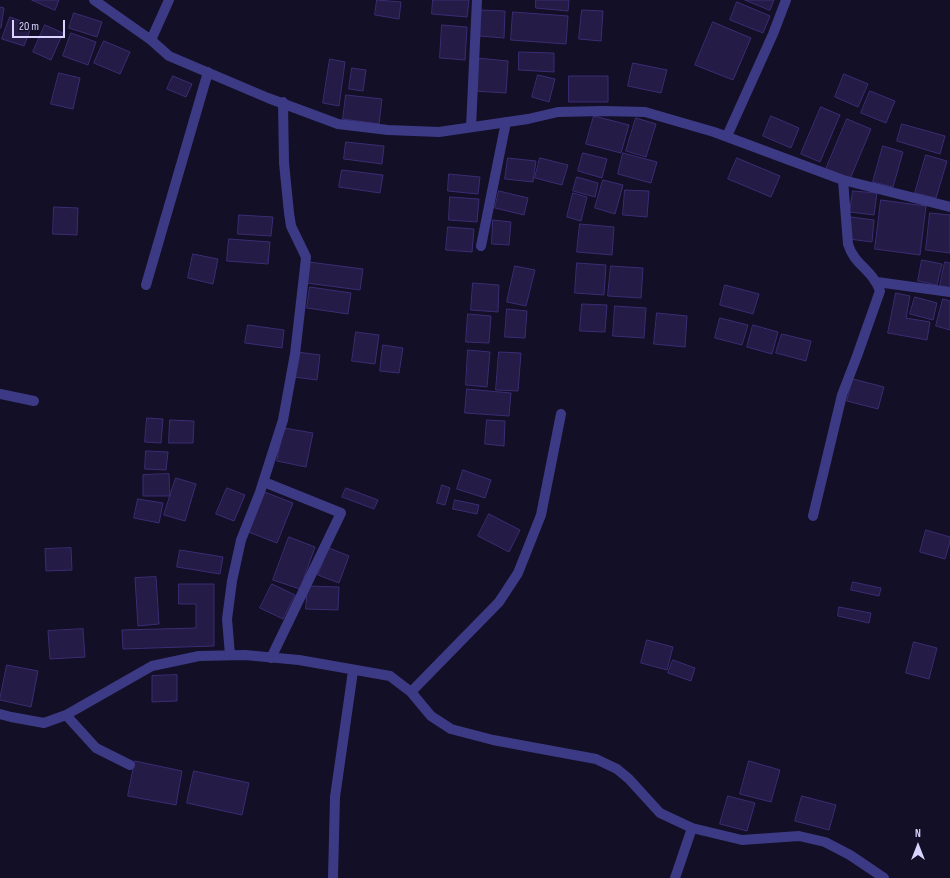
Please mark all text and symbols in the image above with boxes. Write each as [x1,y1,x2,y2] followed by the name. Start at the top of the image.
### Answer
[14,12,67,38] scale bar
[19,19,39,34] text: 20 m
[898,826,938,866] north arrow
[915,827,921,840] text: N

